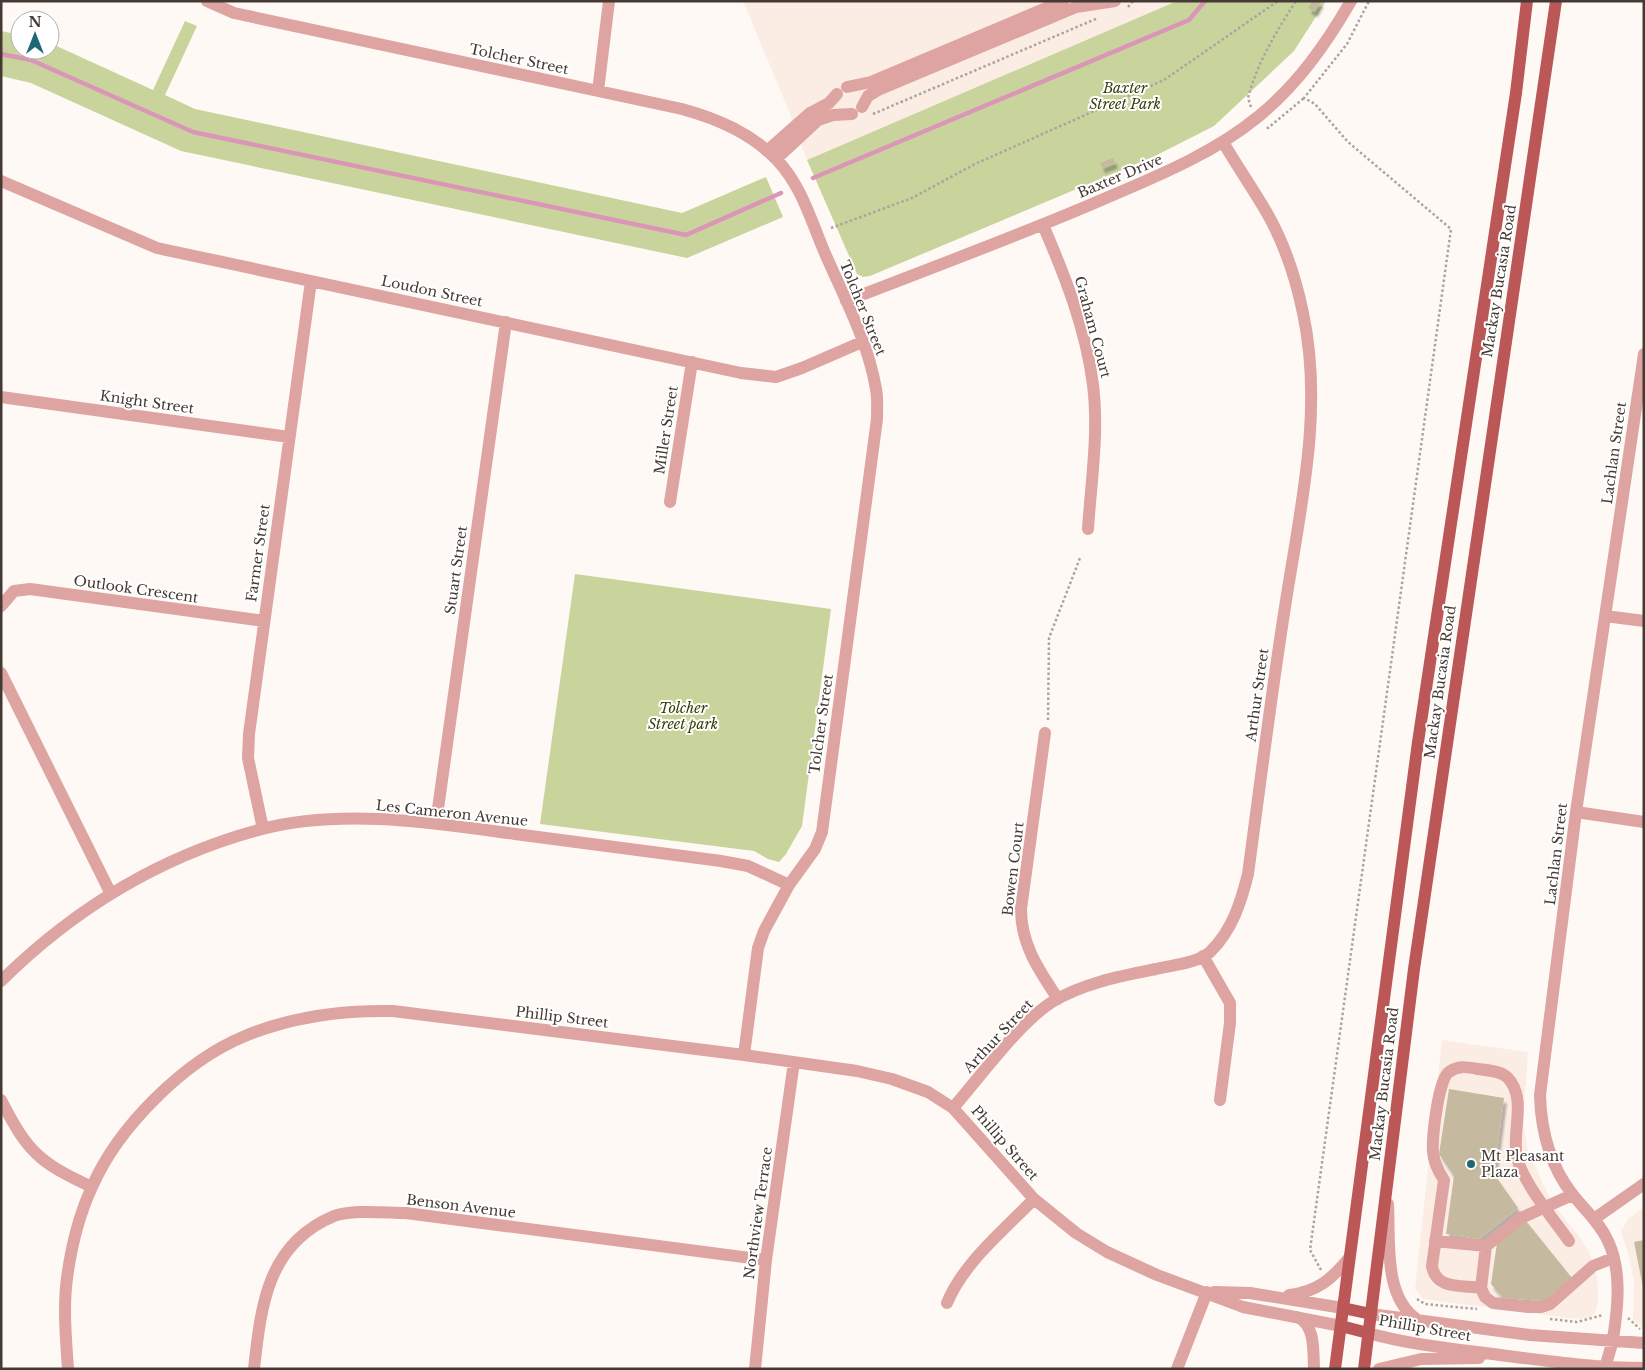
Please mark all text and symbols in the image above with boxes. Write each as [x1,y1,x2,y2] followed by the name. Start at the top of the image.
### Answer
[10,10,60,60] north arrow
[28,13,42,31] text: N
[468,40,571,78] street label: Tolcher Street
[1089,79,1161,113] park label: Baxter Street Park
[1075,150,1165,202] street label: Baxter Drive
[1478,203,1520,359] street label: Mackay Bucasia Road
[836,258,891,359] street label: Tolcher Street
[380,271,485,311] street label: Loudon Street
[1071,274,1115,381] street label: Graham Court
[650,384,682,476] street label: Miller Street
[99,386,196,418] street label: Knight Street
[1598,400,1630,505] street label: Lachlan Street
[242,502,274,603] street label: Farmer Street
[441,524,471,616] street label: Stuart Street
[72,571,200,607] street label: Outlook Crescent
[1420,604,1460,760] street label: Mackay Bucasia Road
[1241,646,1273,744] street label: Arthur Street
[805,672,837,775] street label: Tolcher Street
[648,699,718,733] park label: Tolcher Street park
[375,796,529,830] street label: Les Cameron Avenue
[1541,801,1571,906] street label: Lachlan Street
[998,820,1028,917] street label: Bowen Court
[959,995,1037,1077] street label: Arthur Street
[514,1002,610,1032] street label: Phillip Street
[1366,1006,1402,1162] street label: Mackay Bucasia Road
[968,1102,1043,1185] street label: Phillip Street
[740,1146,776,1280] street label: Northview Terrace
[1481,1147,1565,1181] place label: Mt Pleasant Plaza
[1465,1158,1477,1170] marker: Mt Pleasant Plaza
[405,1190,517,1222] street label: Benson Avenue
[1377,1311,1473,1345] street label: Phillip Street

